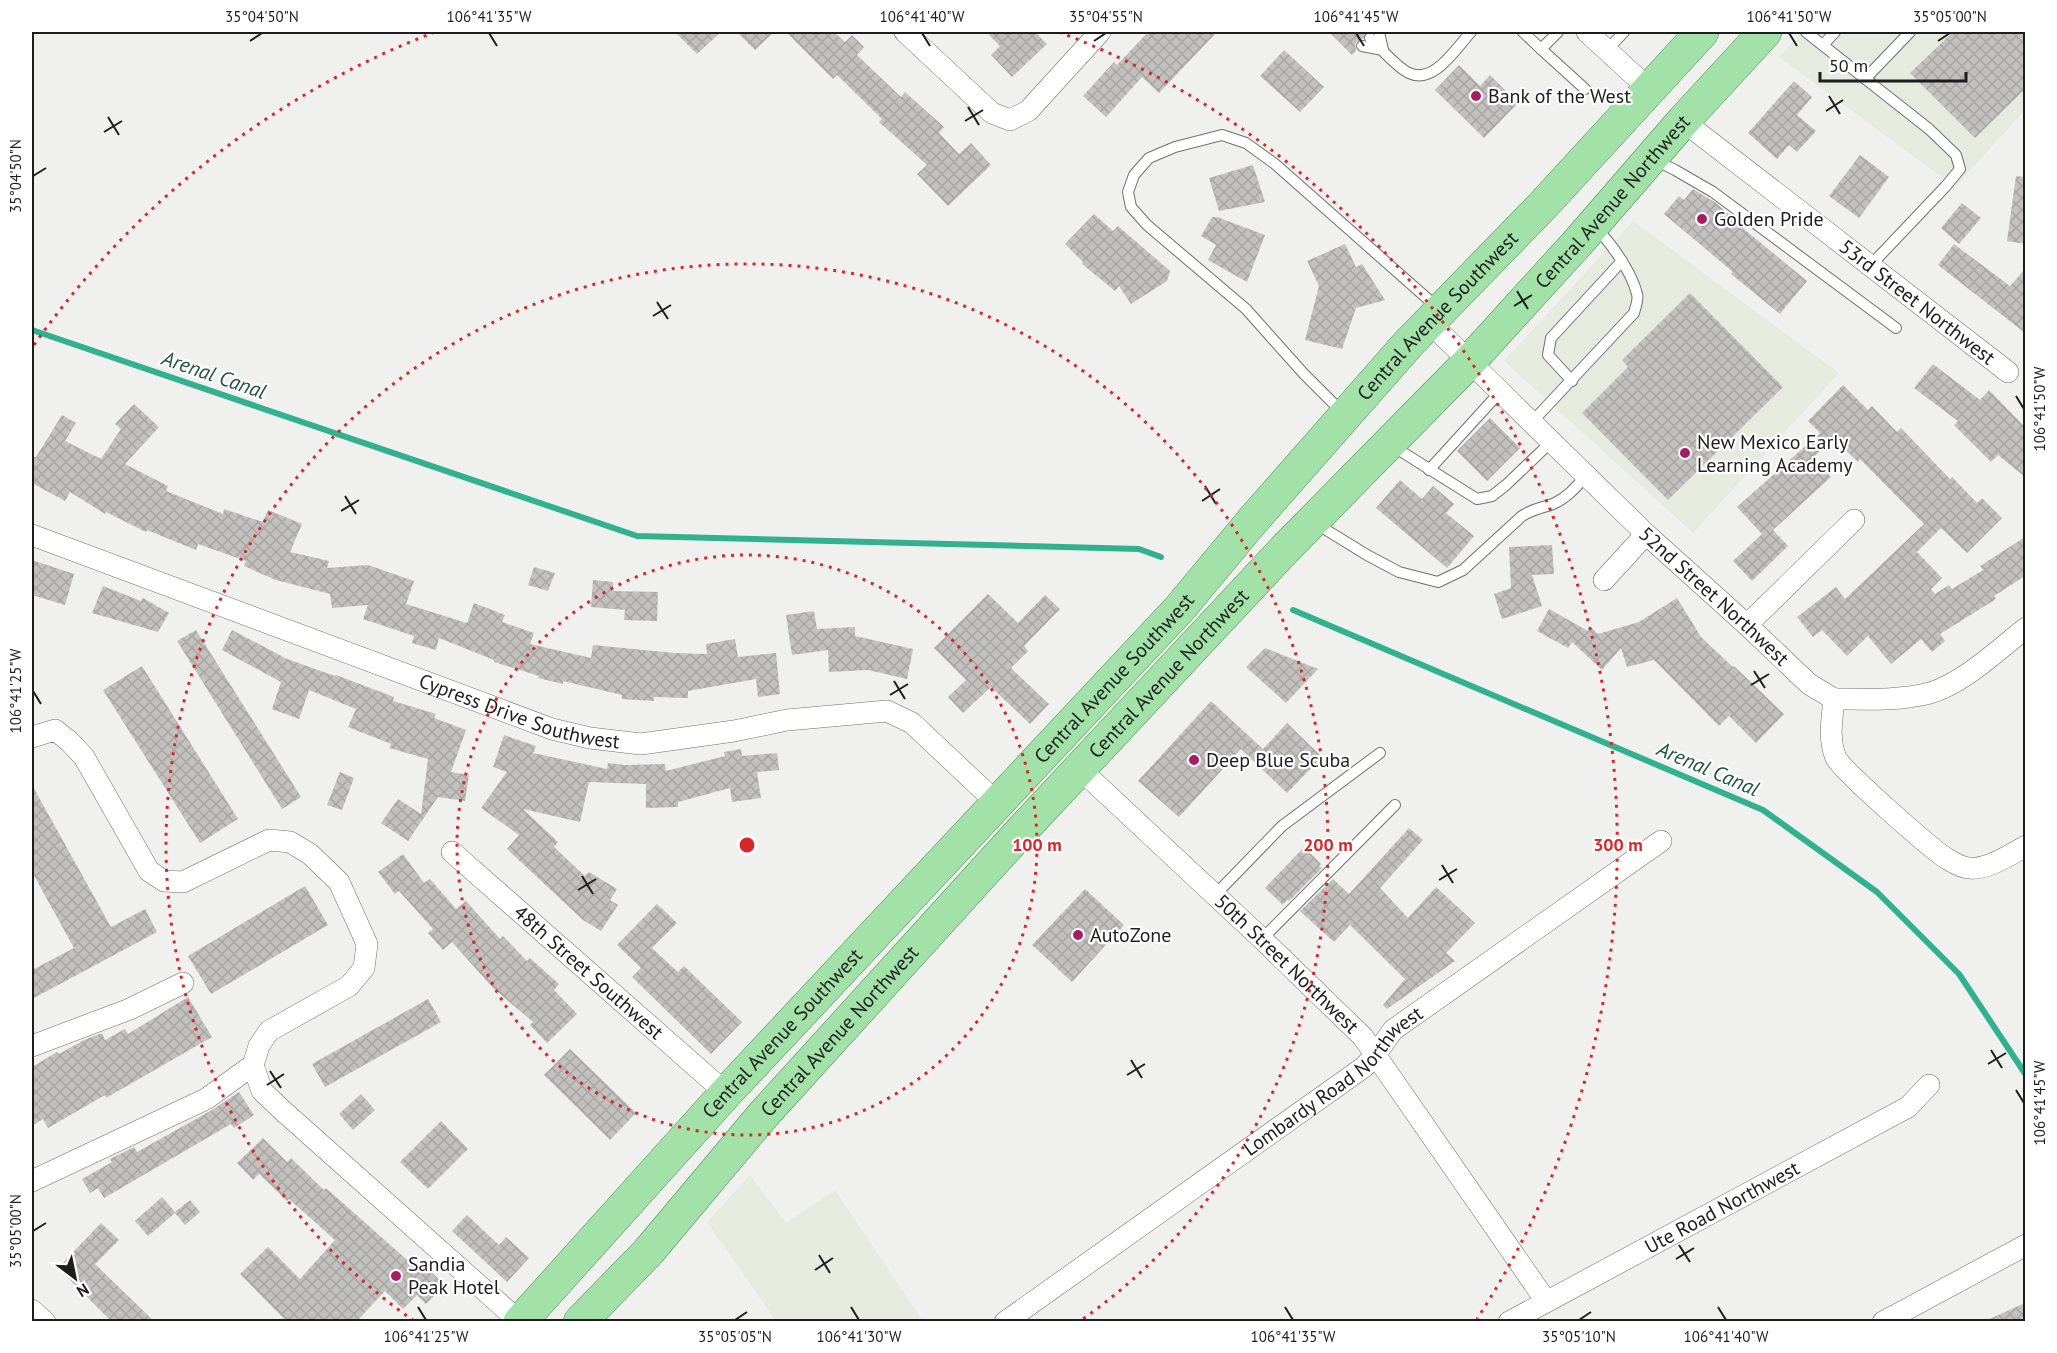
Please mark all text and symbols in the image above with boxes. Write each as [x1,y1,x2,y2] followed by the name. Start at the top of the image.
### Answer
[225,7,299,26] text: 35°04'50"N
[447,7,532,26] text: 106°41'35"W
[880,7,965,26] text: 106°41'40"W
[1069,7,1143,26] text: 35°04'55"N
[1314,7,1399,26] text: 106°41'45"W
[1747,7,1832,26] text: 106°41'50"W
[1913,7,1987,26] text: 35°05'00"N
[1820,45,1966,83] scale bar
[1829,54,1868,77] text: 50 m
[1488,83,1631,109] place label: Bank of the West
[1469,89,1483,103] marker: Bank of the West
[1529,109,1696,294] street label: Central Avenue Northwest
[6,139,25,213] text: 35°04'50"N
[1714,206,1824,232] place label: Golden Pride
[1695,212,1709,226] marker: Golden Pride
[1351,225,1524,406] street label: Central Avenue Southwest
[1834,233,2001,371] street label: 53rd Street Northwest
[158,344,270,405] water label: Arenal Canal
[2030,366,2049,451] text: 106°41'50"W
[1697,429,1853,478] place label: New Mexico Early Learning Academy
[1678,446,1692,460] marker: New Mexico Early Learning Academy
[1633,521,1795,671] street label: 52nd Street Northwest
[1083,583,1254,764] street label: Central Avenue Northwest
[1028,588,1200,769] street label: Central Avenue Southwest
[6,648,25,733] text: 106°41'25"W
[415,668,621,754] street label: Cypress Drive Southwest
[1652,735,1764,802] water label: Arenal Canal
[1206,747,1350,773] place label: Deep Blue Scuba
[1187,753,1201,767] marker: Deep Blue Scuba
[1012,833,1062,856] text: 100 m
[1303,833,1353,856] text: 200 m
[1593,833,1643,856] text: 300 m
[737,835,757,855] centre of rings
[1209,888,1365,1039] street label: 50th Street Northwest
[508,899,669,1045] street label: 48th Street Southwest
[1090,922,1171,948] place label: AutoZone
[1071,928,1085,942] marker: AutoZone
[755,940,924,1122] street label: Central Avenue Northwest
[696,943,868,1124] street label: Central Avenue Southwest
[1238,1000,1428,1162] street label: Lombardy Road Northwest
[2030,1060,2049,1145] text: 106°41'45"W
[1640,1155,1804,1259] street label: Ute Road Northwest
[6,1194,25,1268] text: 35°05'00"N
[45,1248,105,1308] north arrow
[408,1251,500,1300] place label: Sandia Peak Hotel
[389,1269,403,1283] marker: Sandia Peak Hotel
[73,1279,93,1302] text: N
[384,1327,469,1346] text: 106°41'25"W
[698,1327,772,1346] text: 35°05'05"N
[817,1327,902,1346] text: 106°41'30"W
[1251,1327,1336,1346] text: 106°41'35"W
[1542,1327,1616,1346] text: 35°05'10"N
[1684,1327,1769,1346] text: 106°41'40"W

